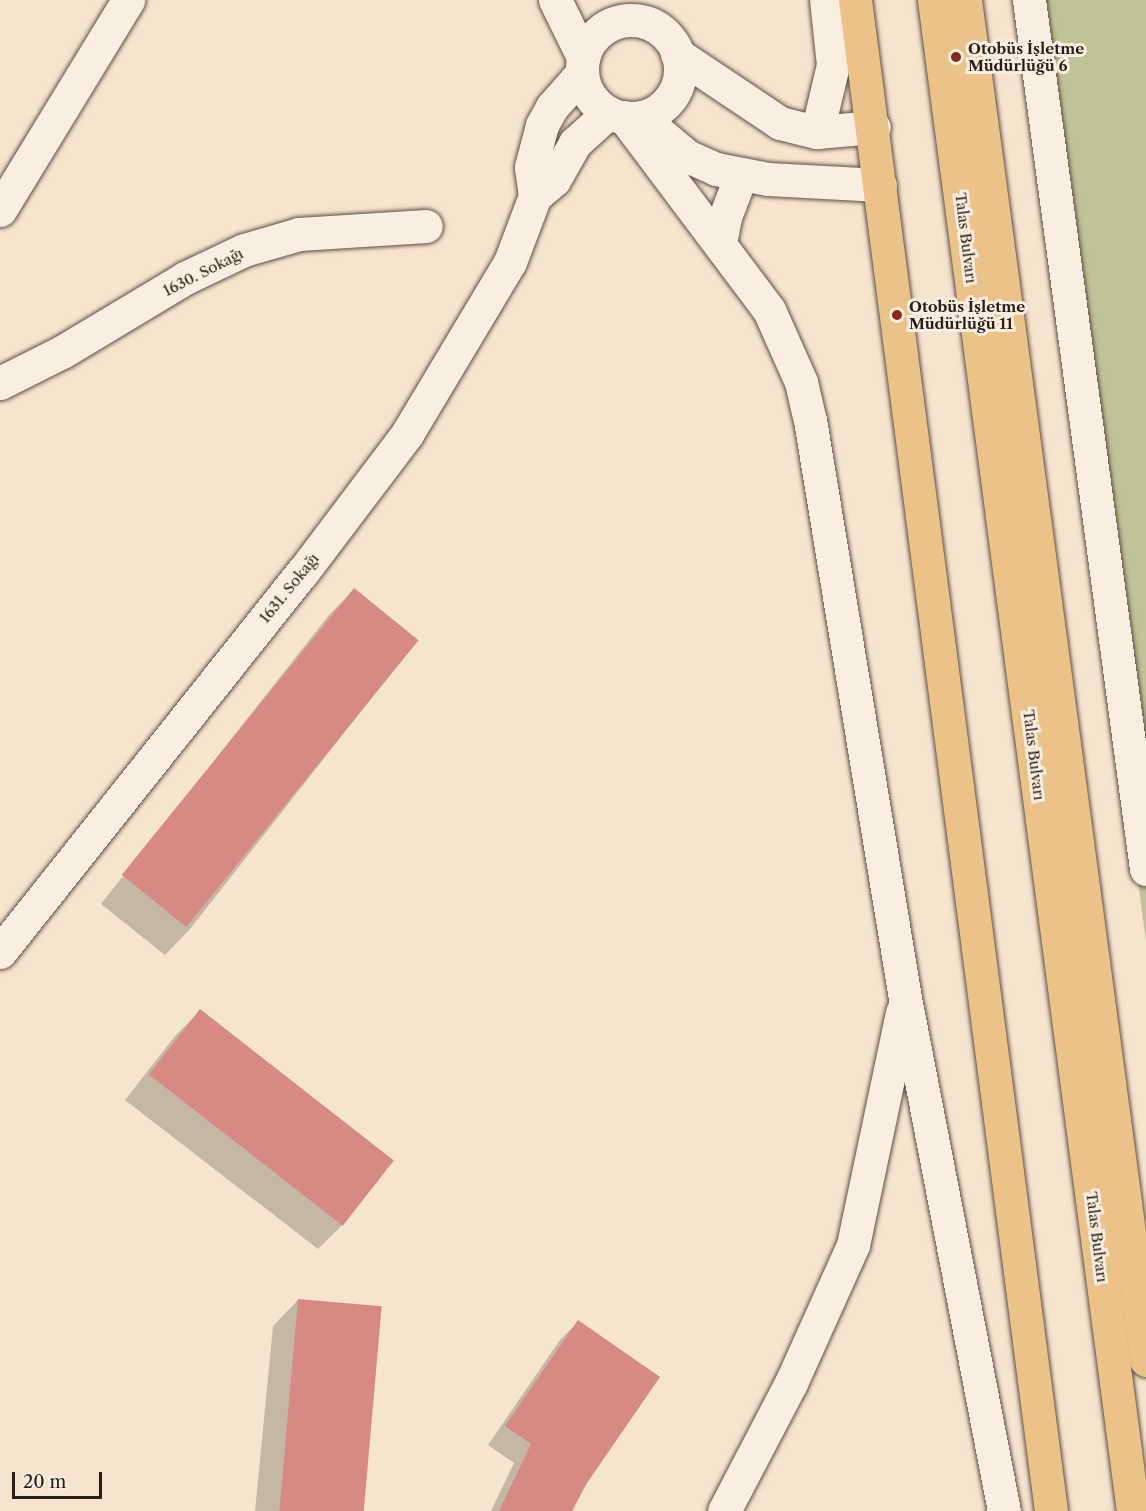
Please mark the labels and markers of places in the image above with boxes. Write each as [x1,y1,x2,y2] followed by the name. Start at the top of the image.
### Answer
[968,39,1084,74] place label: Otobüs İşletme Müdürlüğü 6
[949,50,963,64] marker: Otobüs İşletme Müdürlüğü 6
[909,297,1025,332] place label: Otobüs İşletme Müdürlüğü 11
[890,308,904,322] marker: Otobüs İşletme Müdürlüğü 11

